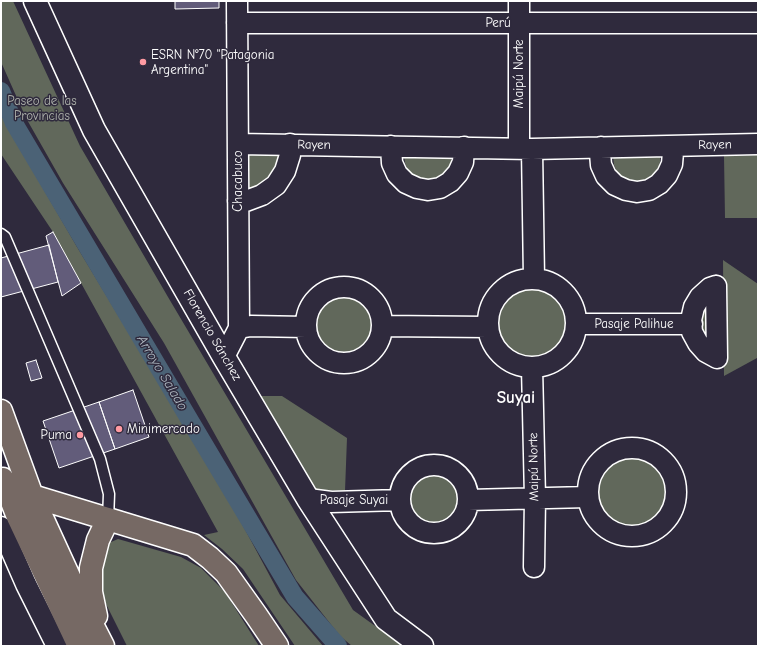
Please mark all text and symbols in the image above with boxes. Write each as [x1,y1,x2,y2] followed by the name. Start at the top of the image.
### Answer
[485,15,511,31] street label: Perú
[511,40,527,108] street label: Maipú Norte
[151,47,275,78] place label: ESRN N°70 "Patagonia Argentina"
[138,57,148,67] marker: ESRN N°70 "Patagonia Argentina"
[7,93,77,124] park label: Paseo de las Provincias
[297,137,331,153] street label: Rayen
[698,137,732,153] street label: Rayen
[230,150,246,212] street label: Chacabuco
[180,287,244,383] street label: Florencio Sánchez
[595,316,673,332] street label: Pasaje Palihue
[133,332,191,414] water label: Arroyo Salado
[497,388,535,408] district label: Suyai
[127,421,200,437] place label: Minimercado
[114,424,124,434] marker: Minimercado
[41,427,72,443] place label: Puma
[75,430,85,440] marker: Puma
[526,432,542,502] street label: Maipú Norte
[320,492,388,508] street label: Pasaje Suyai

